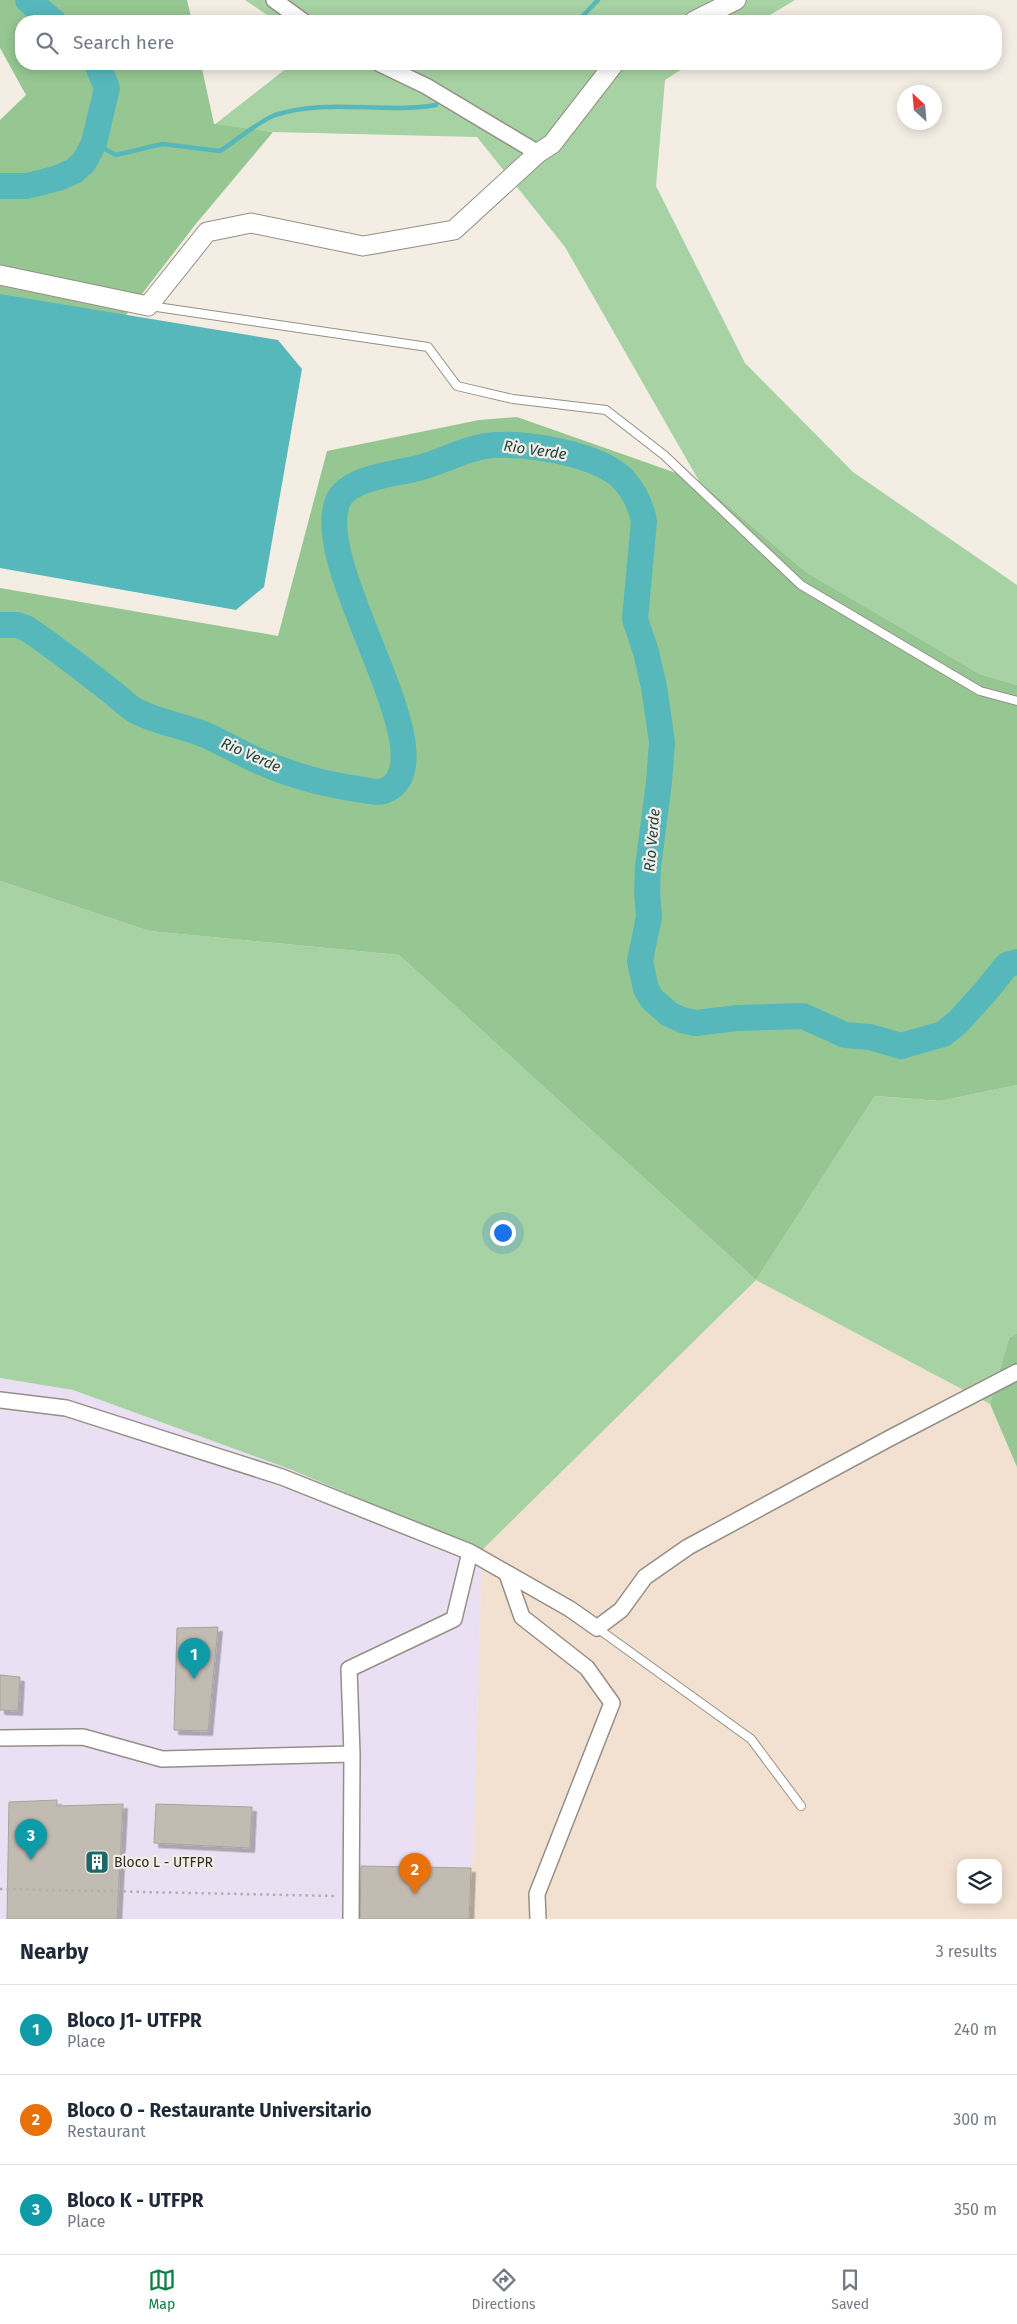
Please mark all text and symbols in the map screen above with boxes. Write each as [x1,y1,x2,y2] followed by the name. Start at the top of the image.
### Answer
[15,15,1002,70] search box
[33,29,61,57] icon: search
[73,31,174,54] text: Search here
[897,85,942,130] north arrow
[502,437,568,463] water label: Rio Verde
[218,734,284,776] water label: Rio Verde
[640,808,664,872] water label: Rio Verde
[490,1220,516,1246] your location
[178,1638,210,1679] pin: 1
[15,1819,47,1860] pin: 3
[84,1849,110,1875] building icon: Bloco L - UTFPR
[399,1853,431,1894] pin: 2
[114,1854,214,1871] place label: Bloco L - UTFPR
[957,1859,1002,1904] map controls
[957,1859,1002,1904] button: layers
[20,1939,88,1965] text: Nearby
[936,1942,997,1961] text: 3 results
[67,2009,202,2032] text: Bloco J1- UTFPR
[32,2020,40,2039] text: 1
[954,2020,997,2039] text: 240 m
[67,2032,106,2051] text: Place
[67,2099,372,2122] text: Bloco O - Restaurante Universitario
[32,2110,40,2129] text: 2
[953,2110,997,2129] text: 300 m
[67,2122,146,2141] text: Restaurant
[67,2189,203,2212] text: Bloco K - UTFPR
[32,2200,40,2219] text: 3
[954,2200,997,2219] text: 350 m
[67,2212,106,2231] text: Place
[148,2266,176,2313] tab: Map
[471,2266,536,2313] tab: Directions
[831,2266,869,2313] tab: Saved

